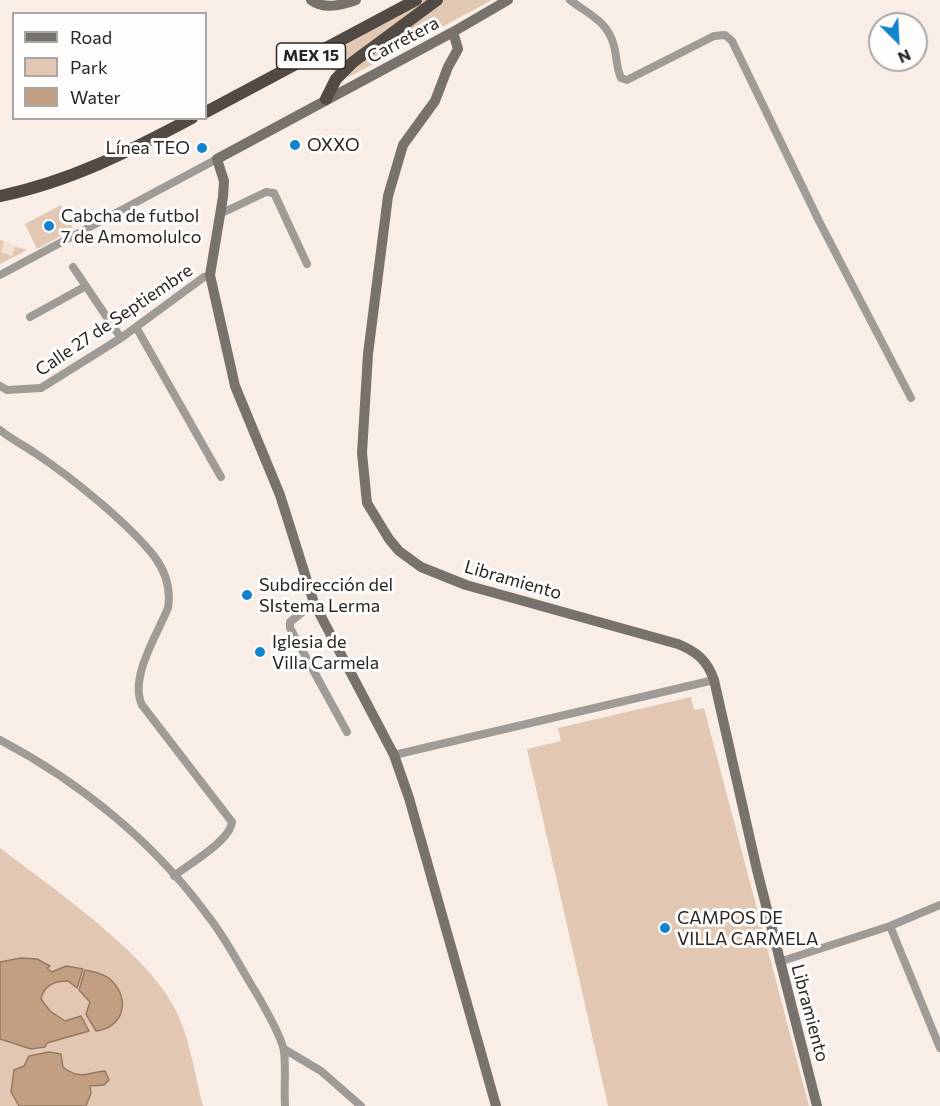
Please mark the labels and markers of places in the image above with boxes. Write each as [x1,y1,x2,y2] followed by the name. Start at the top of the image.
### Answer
[307,134,360,156] place label: OXXO
[105,137,190,159] place label: Línea TEO
[288,138,302,152] marker: OXXO
[195,141,209,155] marker: Línea TEO
[61,205,201,248] place label: Cabcha de futbol 7 de Amomolulco
[42,219,56,233] marker: Cabcha de futbol 7 de Amomolulco
[259,574,393,616] place label: Subdirección del SIstema Lerma
[240,588,254,602] marker: Subdirección del SIstema Lerma
[272,631,379,674] place label: Iglesia de Villa Carmela
[253,645,267,659] marker: Iglesia de Villa Carmela
[677,907,818,950] place label: CAMPOS DE VILLA CARMELA
[658,921,672,935] marker: CAMPOS DE VILLA CARMELA

